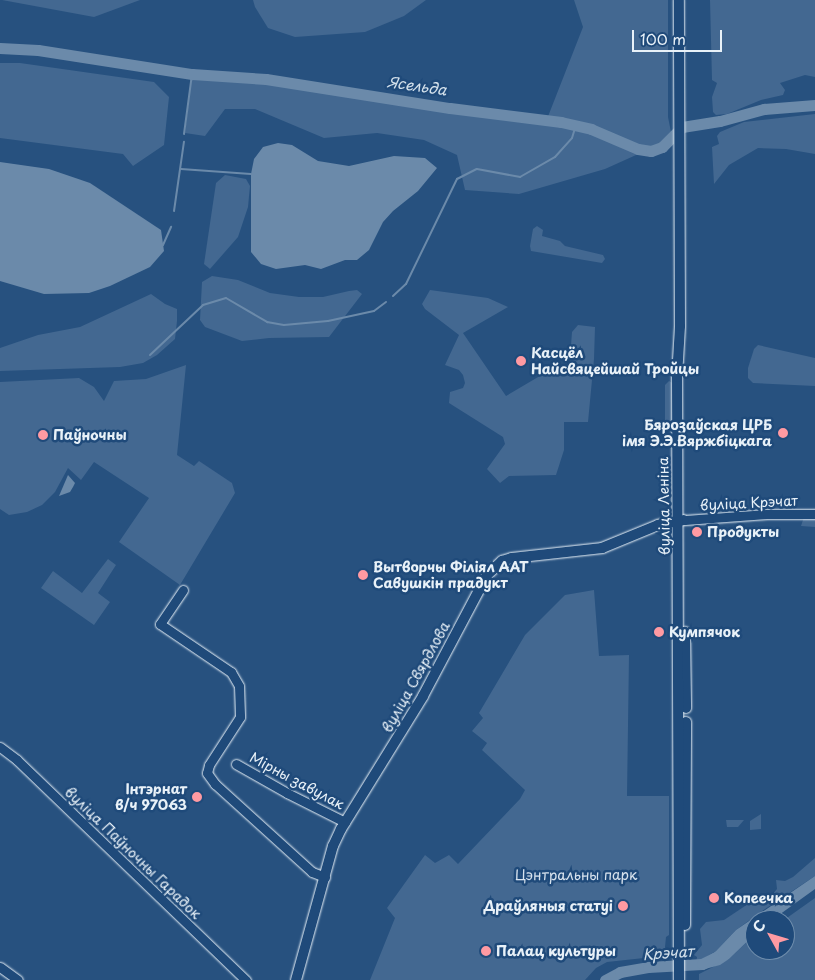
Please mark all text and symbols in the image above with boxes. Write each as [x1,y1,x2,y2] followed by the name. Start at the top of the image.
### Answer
[635,20,725,52] scale bar
[640,27,686,50] text: 100 m
[386,72,448,98] water label: Ясельда
[531,345,699,378] place label: Касцёл Найсвяцейшай Тройцы
[515,355,527,367] marker: Касцёл Найсвяцейшай Тройцы
[621,417,772,450] place label: Бярозаўская ЦРБ імя Э.Э.Вяржбіцкага
[776,426,790,440] marker: Бярозаўская ЦРБ імя Э.Э.Вяржбіцкага
[53,427,127,443] place label: Паўночны
[37,429,49,441] marker: Паўночны
[655,457,673,555] street label: вуліца Леніна
[700,492,798,514] street label: вуліца Крэчат
[707,524,779,540] place label: Продукты
[691,526,703,538] marker: Продукты
[373,559,530,592] place label: Вытворчы Філіял ААТ Савушкін прадукт
[357,569,369,581] marker: Вытворчы Філіял ААТ Савушкін прадукт
[378,619,454,735] street label: вуліца Свярдлова
[669,624,740,640] place label: Кумпячок
[653,626,665,638] marker: Кумпячок
[246,749,348,813] street label: Мірны завулак
[115,781,187,814] place label: Інтэрнат в/ч 97063
[62,784,204,922] street label: вуліца Паўночны Гарадок
[191,791,203,803] marker: Інтэрнат в/ч 97063
[514,867,638,883] park label: Цэнтральны парк
[724,890,793,906] place label: Копеечка
[708,892,720,904] marker: Копеечка
[483,898,613,914] place label: Драўляныя статуі
[617,900,629,912] marker: Драўляныя статуі
[745,910,795,960] north arrow
[747,915,770,937] text: С
[642,941,694,963] water label: Крэчат
[496,943,616,959] place label: Палац культуры
[480,945,492,957] marker: Палац культуры

